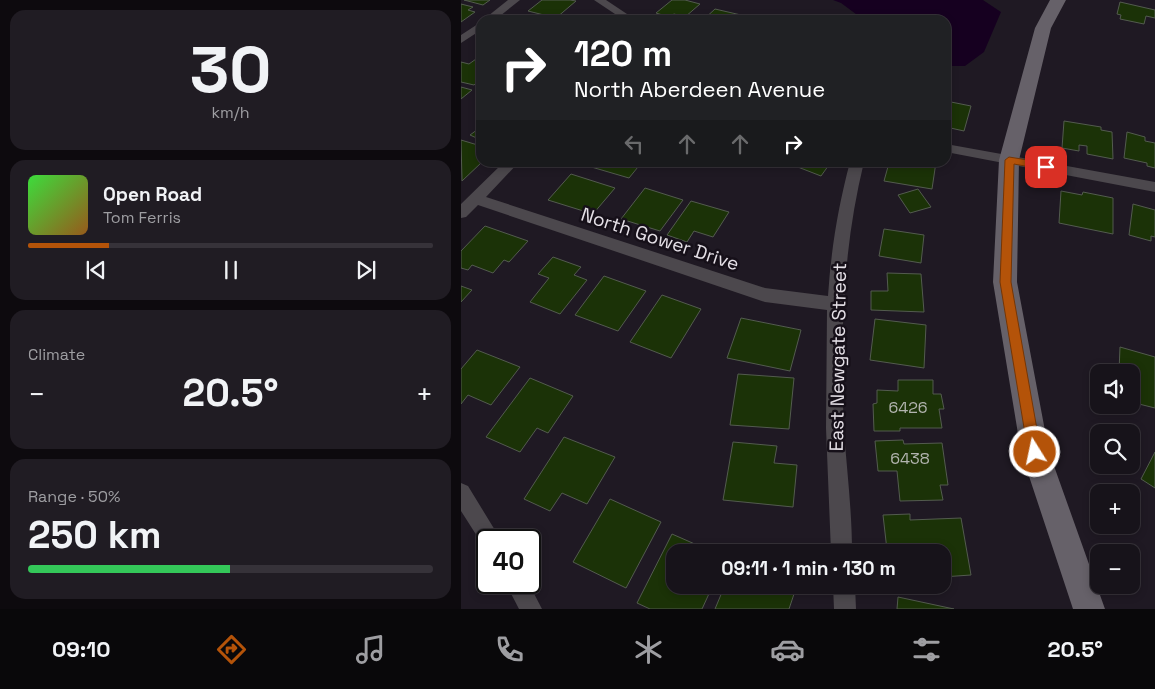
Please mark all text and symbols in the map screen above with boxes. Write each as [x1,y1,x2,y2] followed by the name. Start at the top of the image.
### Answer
[190,28,271,111] text: 30
[574,32,672,76] text: 120 m
[491,35,556,100] icon: right
[574,75,825,103] text: North Aberdeen Avenue
[211,102,250,123] text: km/h
[620,130,648,158] icon: left
[673,130,701,158] icon: ahead
[726,130,754,158] icon: ahead
[779,130,807,158] icon: right
[1025,146,1067,188] pin
[1032,153,1060,181] icon: arrive
[103,182,202,207] text: Open Road
[578,202,742,276] street label: North Gower Drive
[103,207,181,228] text: Tom Ferris
[82,256,110,284] icon: previous
[217,256,245,284] icon: pause
[352,256,380,284] icon: next
[824,262,852,452] street label: East Newgate Street
[28,344,85,365] text: Climate
[1090,364,1140,594] map controls
[1090,364,1140,414] button: sound
[183,369,278,417] text: 20.5°
[28,376,45,412] text: −
[416,376,433,412] text: +
[888,397,928,418] house number: 6426
[1090,424,1140,474] button: search
[1008,425,1060,477] position arrow
[890,448,930,469] house number: 6438
[1090,484,1140,534] button: +
[28,486,120,507] text: Range · 50%
[28,511,162,559] text: 250 km
[476,529,541,594] speed limit sign: 40
[1090,544,1140,594] button: −
[721,556,896,581] text: 09:11 · 1 min · 130 m
[214,632,249,667] icon: directions
[353,632,388,667] icon: music
[492,632,527,667] icon: phone
[631,632,666,667] icon: climate
[770,632,805,667] icon: car
[909,632,944,667] icon: filters
[52,635,111,663] text: 09:10
[1048,635,1103,663] text: 20.5°

